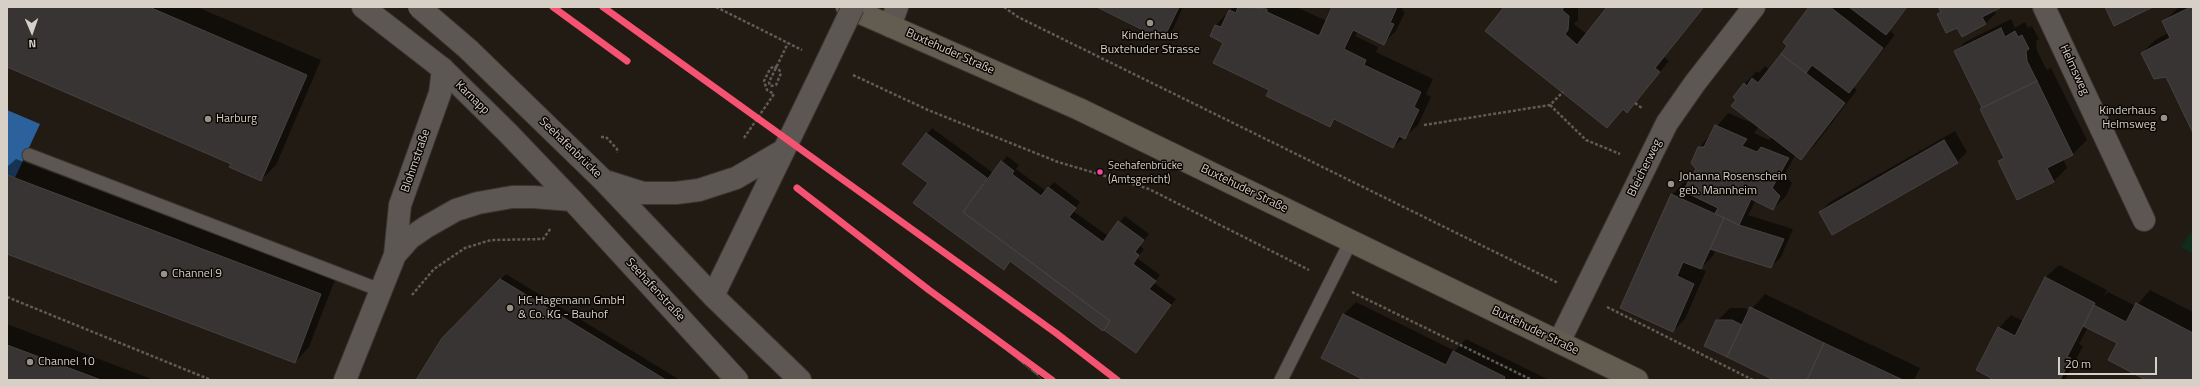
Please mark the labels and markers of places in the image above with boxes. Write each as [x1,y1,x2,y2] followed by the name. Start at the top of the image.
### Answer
[1145,18,1155,28] marker: Kinderhaus Buxtehuder Strasse
[1100,29,1200,57] place label: Kinderhaus Buxtehuder Strasse
[2099,104,2156,132] place label: Kinderhaus Helmsweg
[216,112,257,126] place label: Harburg
[2159,113,2169,123] marker: Kinderhaus Helmsweg
[203,114,213,124] marker: Harburg
[1108,159,1182,185] place label: Seehafenbrücke (Amtsgericht)
[1095,167,1105,177] marker: Seehafenbrücke (Amtsgericht)
[1679,170,1787,198] place label: Johanna Rosenschein geb. Mannheim
[1666,179,1676,189] marker: Johanna Rosenschein geb. Mannheim
[172,267,222,281] place label: Channel 9
[159,269,169,279] marker: Channel 9
[518,294,625,322] place label: HC Hagemann GmbH & Co. KG - Bauhof
[505,303,515,313] marker: HC Hagemann GmbH & Co. KG - Bauhof
[38,355,95,369] place label: Channel 10
[25,357,35,367] marker: Channel 10

